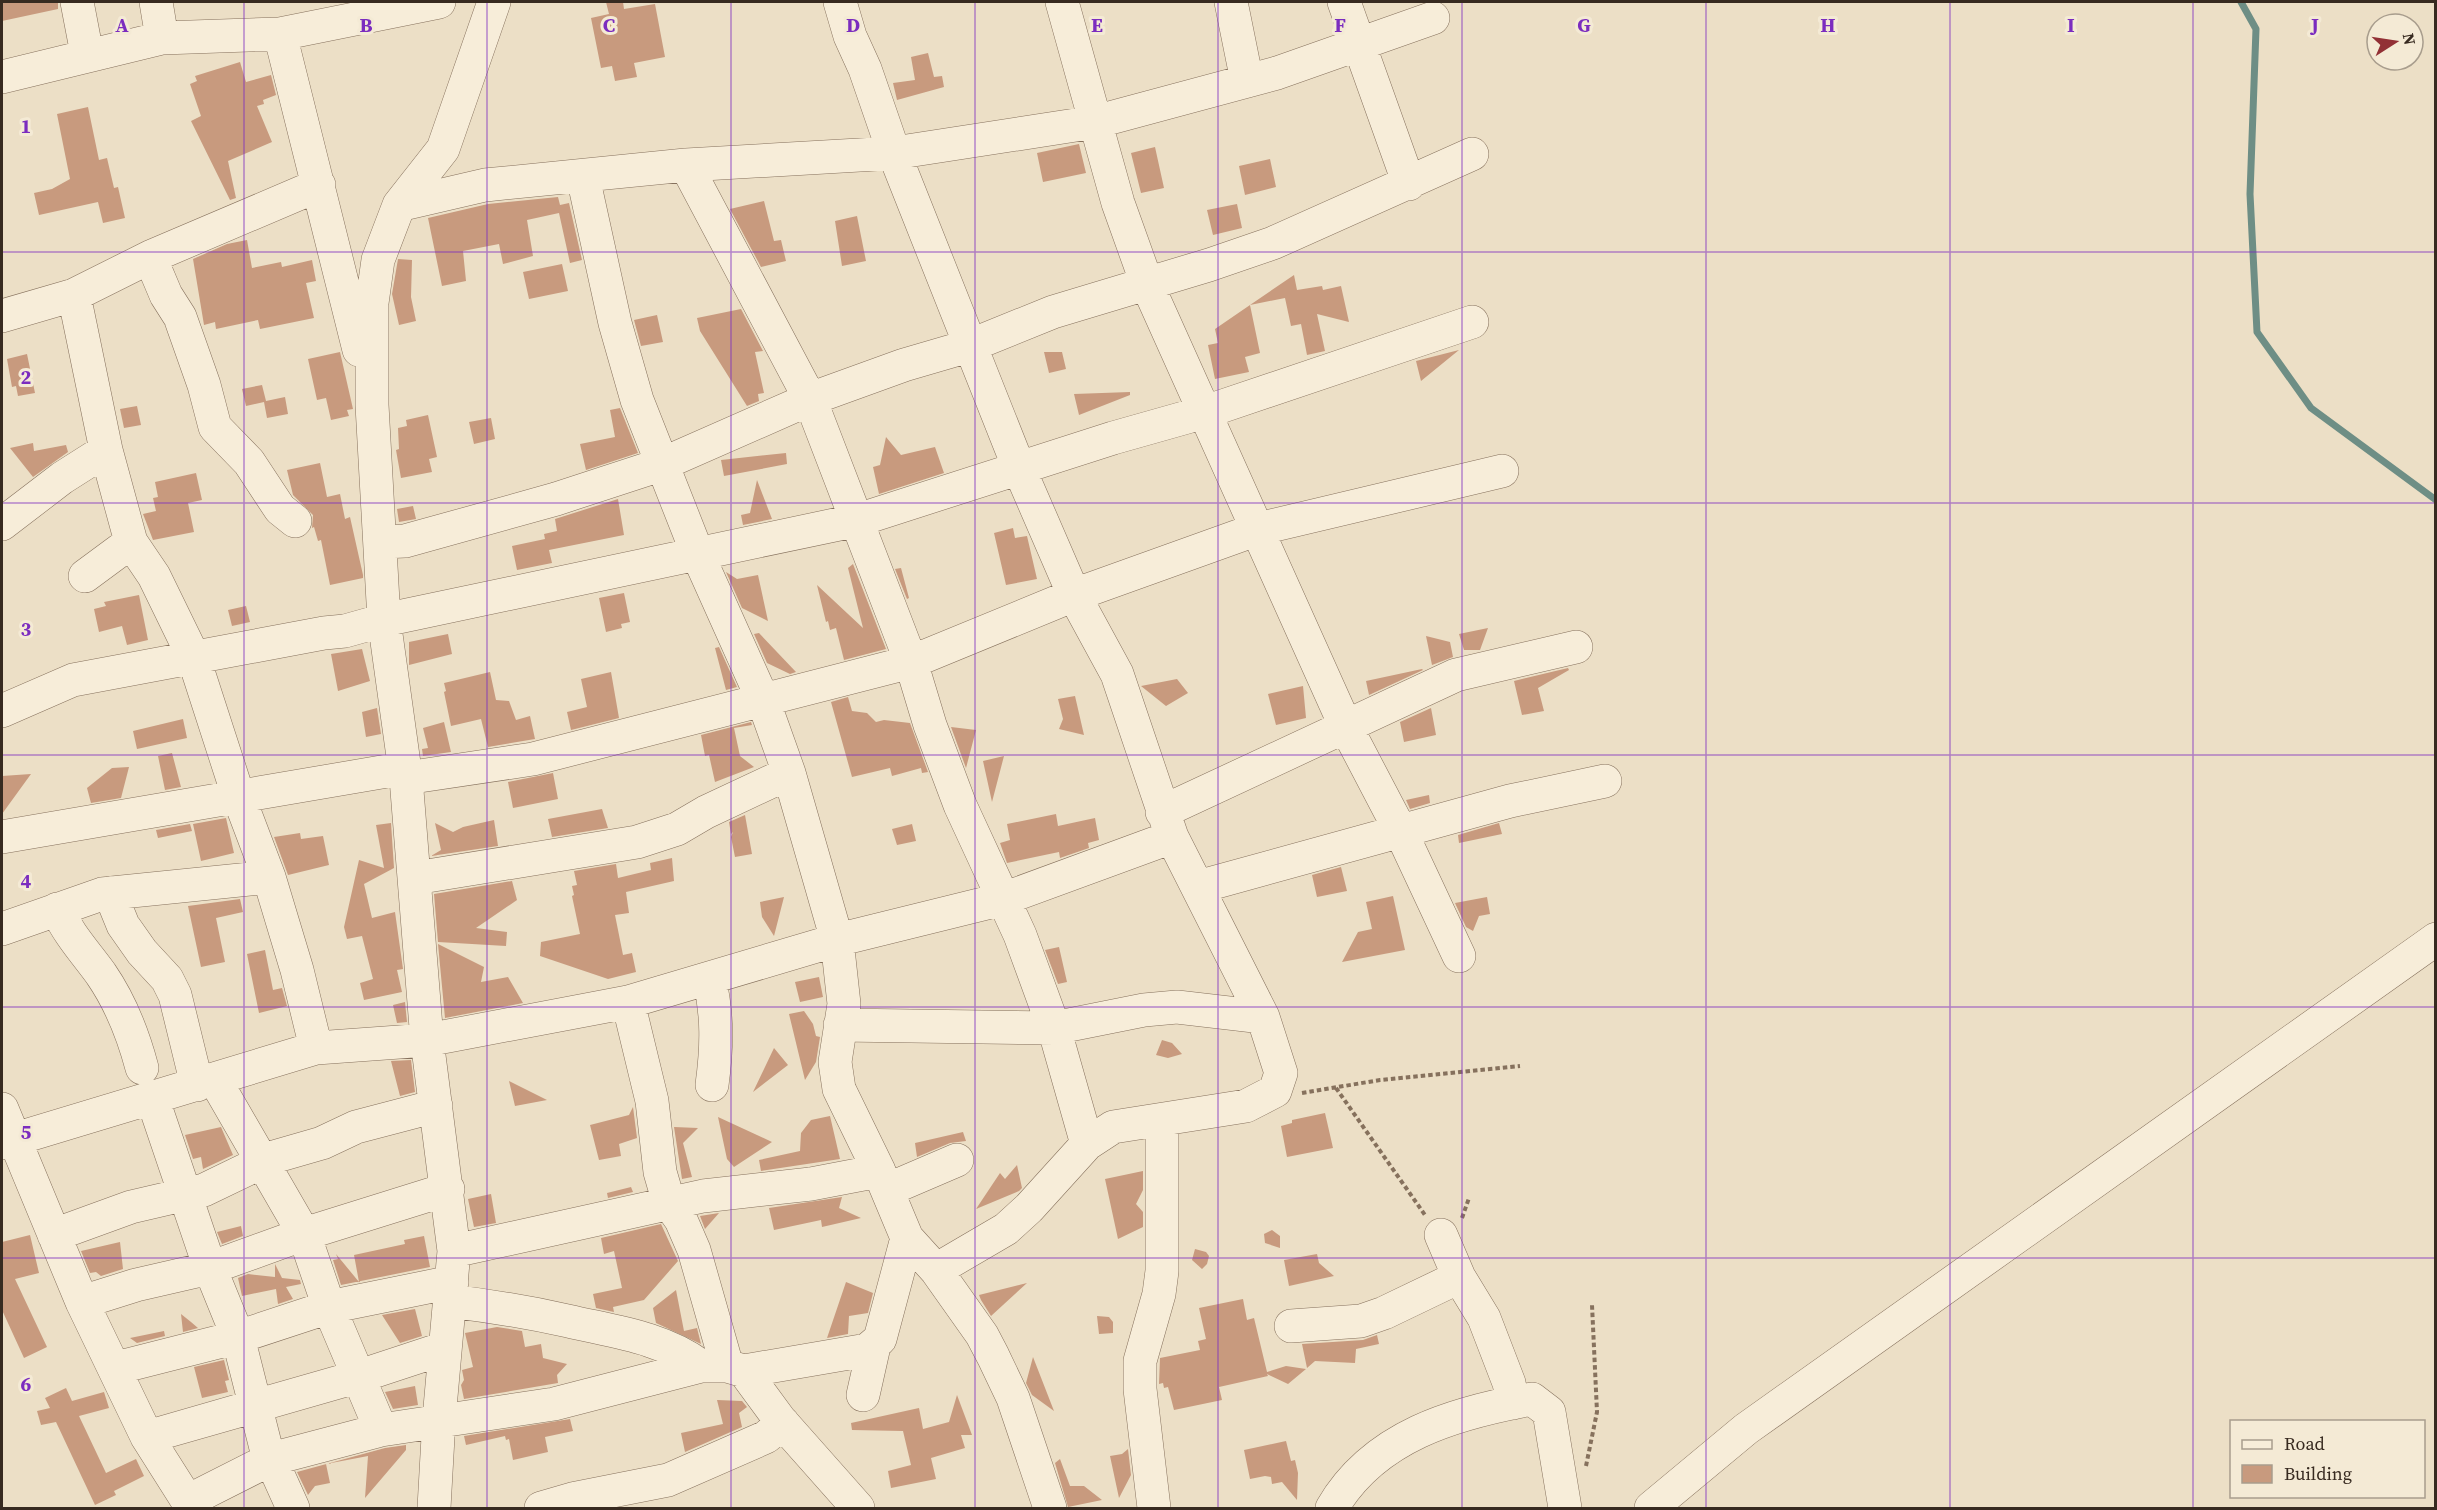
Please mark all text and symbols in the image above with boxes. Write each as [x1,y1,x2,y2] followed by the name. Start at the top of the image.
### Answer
[115,11,129,39] text: A
[359,11,373,39] text: B
[603,11,615,39] text: C
[846,11,860,39] text: D
[1091,11,1103,39] text: E
[1334,11,1346,39] text: F
[1577,11,1591,39] text: G
[1820,11,1836,39] text: H
[2067,11,2075,39] text: I
[2309,11,2319,39] text: J
[2365,12,2425,72] north arrow
[2398,31,2422,47] text: N
[21,112,31,140] text: 1
[21,363,32,391] text: 2
[21,615,32,643] text: 3
[21,867,32,895] text: 4
[21,1118,32,1146] text: 5
[21,1370,32,1398] text: 6
[2230,1420,2425,1498] legend
[2284,1431,2325,1456] text: Road
[2284,1461,2352,1486] text: Building

